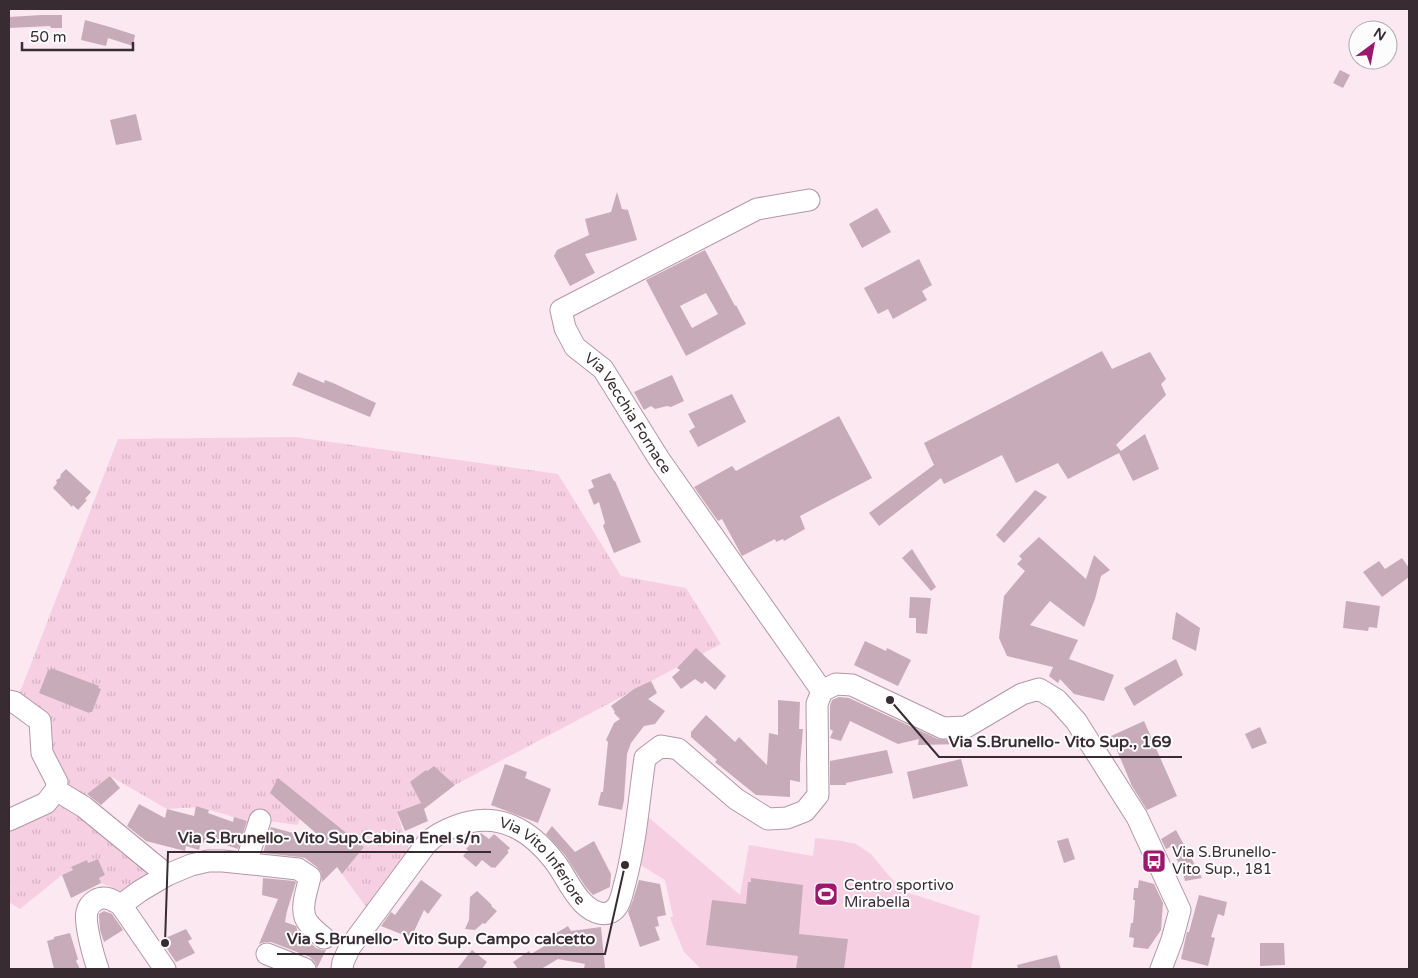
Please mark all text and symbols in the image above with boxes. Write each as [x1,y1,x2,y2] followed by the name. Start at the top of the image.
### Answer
[22,20,134,52] scale bar
[1348,20,1398,70] north arrow
[1370,24,1389,45] text: N
[30,28,67,46] text: 50 m
[581,349,675,477] street label: Via Vecchia Fornace
[939,726,1182,757] callout: Via S.Brunello- Vito Sup., 169
[949,732,1171,752] text: Via S.Brunello- Vito Sup., 169
[497,813,589,909] street label: Via Vito Inferiore
[168,821,491,852] callout: Via S.Brunello- Vito Sup.Cabina Enel s/n
[178,828,480,848] text: Via S.Brunello- Vito Sup.Cabina Enel s/n
[1172,843,1277,878] place label: Via S.Brunello- Vito Sup., 181
[1141,848,1167,874] bus stop icon: Via S.Brunello- Vito Sup., 181
[844,876,954,911] place label: Centro sportivo Mirabella
[813,881,839,907] sports icon: Centro sportivo Mirabella
[277,923,605,954] callout: Via S.Brunello- Vito Sup. Campo calcetto
[287,929,595,949] text: Via S.Brunello- Vito Sup. Campo calcetto

